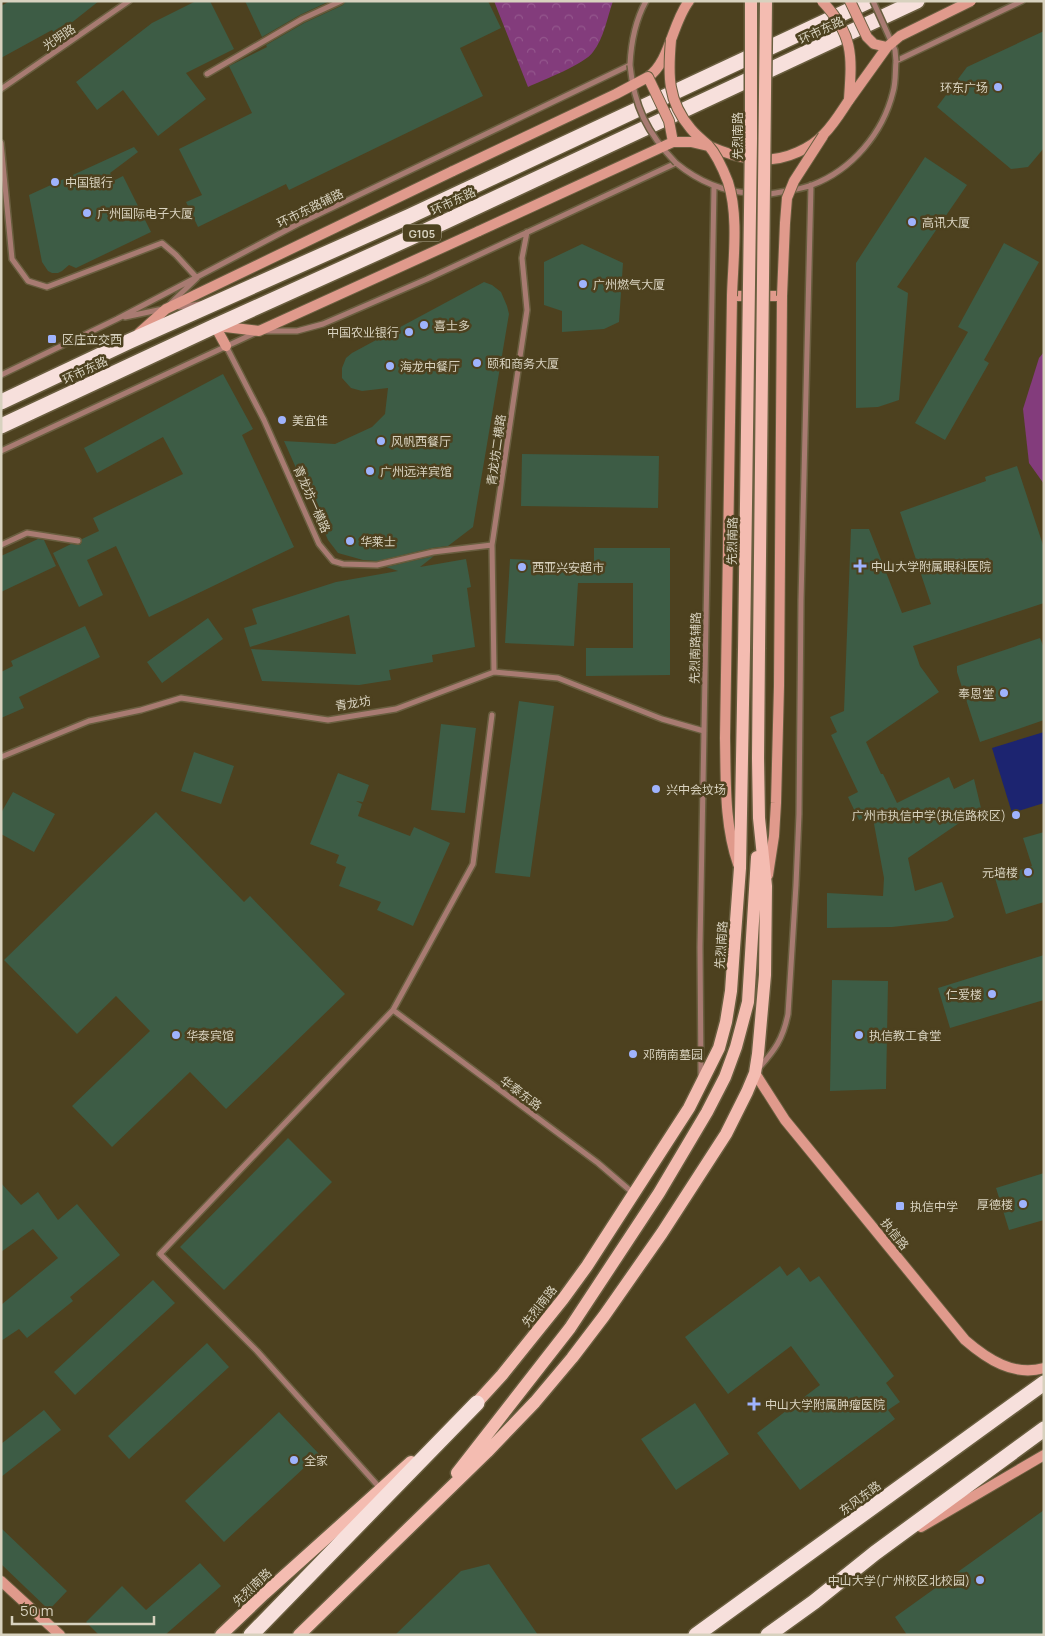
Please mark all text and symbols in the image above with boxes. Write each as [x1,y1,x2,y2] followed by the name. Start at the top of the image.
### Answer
[796,12,846,48] street label: 环市东路
[39,20,79,54] street label: 光明路
[940,79,988,96] place label: 环东广场
[992,81,1004,93] marker: 环东广场
[729,112,746,160] street label: 先烈南路
[65,174,113,191] place label: 中国银行
[49,176,61,188] marker: 中国银行
[428,183,478,219] street label: 环市东路
[274,185,346,231] street label: 环市东路辅路
[97,205,193,222] place label: 广州国际电子大厦
[81,207,93,219] marker: 广州国际电子大厦
[922,214,970,231] place label: 高讯大厦
[906,216,918,228] marker: 高讯大厦
[403,224,441,242] road number: G105
[593,276,665,293] place label: 广州燃气大厦
[577,278,589,290] marker: 广州燃气大厦
[434,317,470,334] place label: 喜士多
[418,319,430,331] marker: 喜士多
[327,324,399,341] place label: 中国农业银行
[403,326,415,338] marker: 中国农业银行
[62,331,122,348] place label: 区庄立交西
[46,333,58,345] marker: 区庄立交西
[60,352,110,388] street label: 环市东路
[487,355,559,372] place label: 颐和商务大厦
[471,357,483,369] marker: 颐和商务大厦
[400,358,460,375] place label: 海龙中餐厅
[384,360,396,372] marker: 海龙中餐厅
[292,412,328,429] place label: 美宜佳
[483,413,509,487] street label: 青龙坊二横路
[276,414,288,426] marker: 美宜佳
[391,433,451,450] place label: 风帆西餐厅
[375,435,387,447] marker: 风帆西餐厅
[290,463,334,535] street label: 青龙坊一横路
[380,463,452,480] place label: 广州远洋宾馆
[364,465,376,477] marker: 广州远洋宾馆
[723,517,741,565] street label: 先烈南路
[360,533,396,550] place label: 华莱士
[344,535,356,547] marker: 华莱士
[871,558,991,575] place label: 中山大学附属眼科医院
[532,559,604,576] place label: 西亚兴安超市
[853,559,867,573] marker: 中山大学附属眼科医院
[516,561,528,573] marker: 西亚兴安超市
[686,612,704,684] street label: 先烈南路辅路
[958,685,994,702] place label: 奉恩堂
[998,687,1010,699] marker: 奉恩堂
[334,692,372,714] street label: 青龙坊
[666,781,726,798] place label: 兴中会坟场
[650,783,662,795] marker: 兴中会坟场
[852,807,1006,824] place label: 广州市执信中学(执信路校区)
[1010,809,1022,821] marker: 广州市执信中学(执信路校区)
[982,864,1018,881] place label: 元培楼
[1022,866,1034,878] marker: 元培楼
[711,920,731,970] street label: 先烈南路
[946,986,982,1003] place label: 仁爱楼
[986,988,998,1000] marker: 仁爱楼
[186,1027,234,1044] place label: 华泰宾馆
[869,1027,941,1044] place label: 执信教工食堂
[170,1029,182,1041] marker: 华泰宾馆
[853,1029,865,1041] marker: 执信教工食堂
[643,1046,703,1063] place label: 邓荫南墓园
[627,1048,639,1060] marker: 邓荫南墓园
[497,1072,545,1114] street label: 华泰东路
[977,1196,1013,1213] place label: 厚德楼
[910,1198,958,1215] place label: 执信中学
[1017,1198,1029,1210] marker: 厚德楼
[894,1200,906,1212] marker: 执信中学
[877,1215,913,1253] street label: 执信路
[518,1282,560,1330] street label: 先烈南路
[765,1396,885,1413] place label: 中山大学附属肿瘤医院
[747,1397,761,1411] marker: 中山大学附属肿瘤医院
[304,1452,328,1469] place label: 全家
[288,1454,300,1466] marker: 全家
[836,1477,884,1519] street label: 东风东路
[229,1564,275,1610] street label: 先烈南路
[828,1572,970,1589] place label: 中山大学(广州校区北校园)
[974,1574,986,1586] marker: 中山大学(广州校区北校园)
[12,1594,155,1626] scale bar
[20,1600,54,1621] text: 50 m

